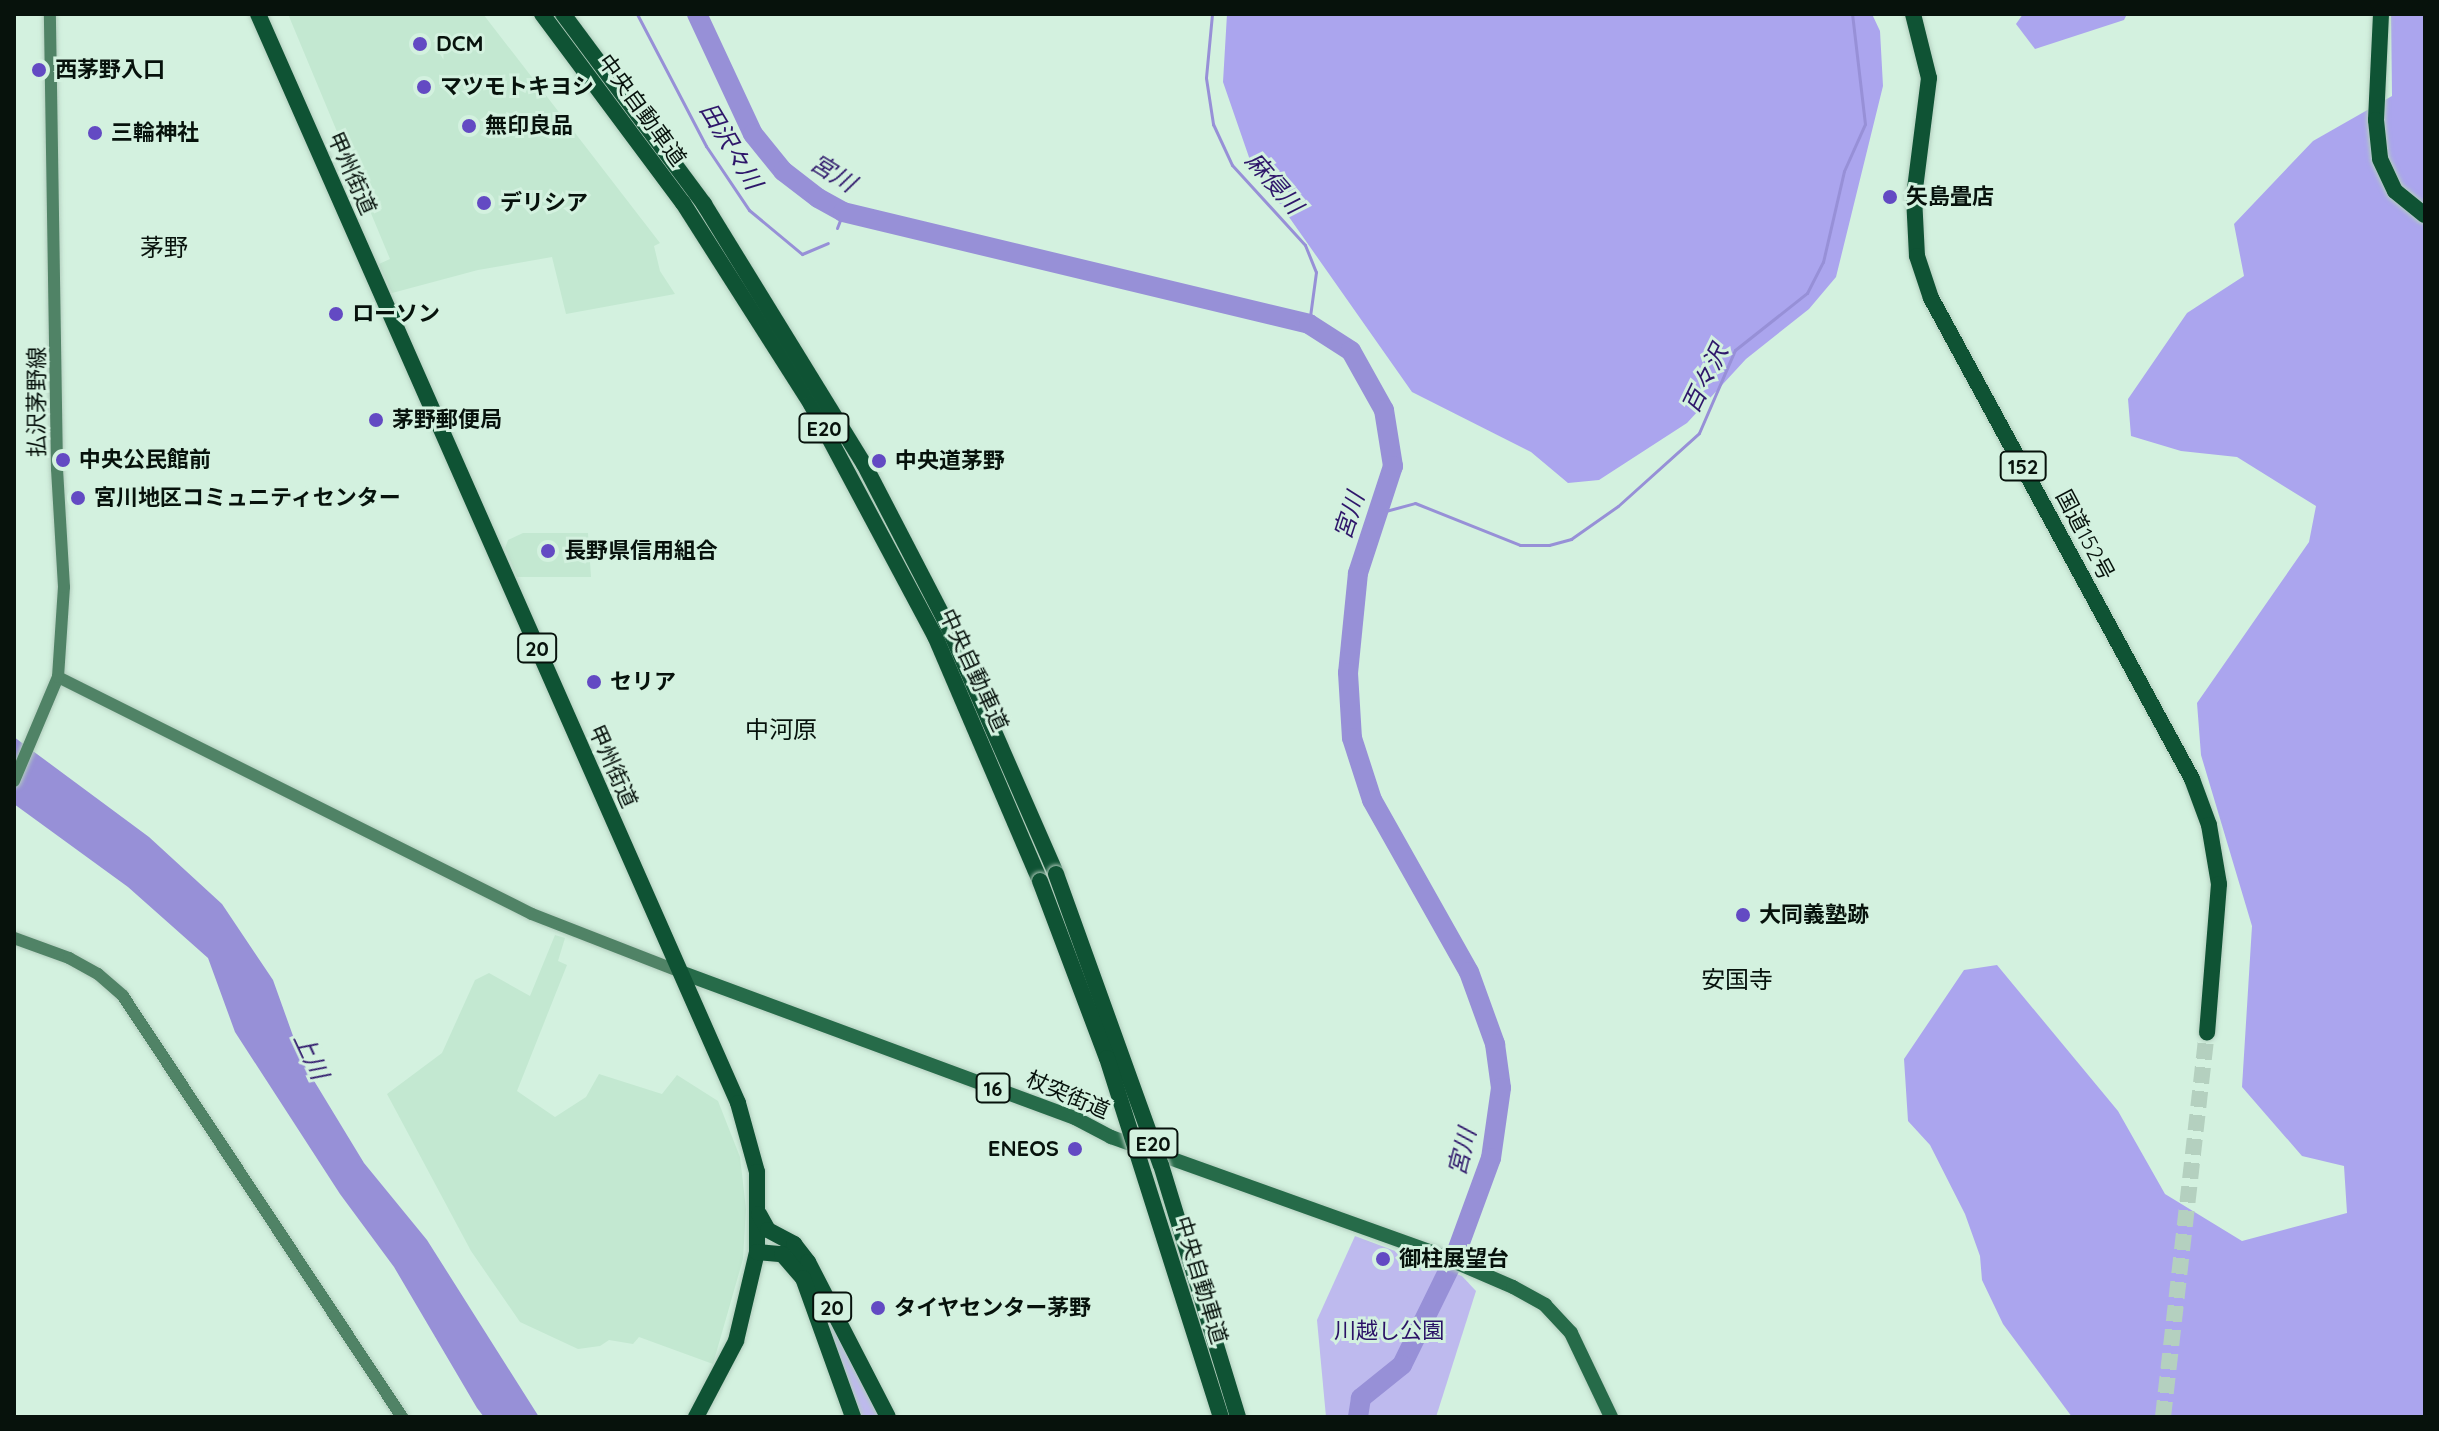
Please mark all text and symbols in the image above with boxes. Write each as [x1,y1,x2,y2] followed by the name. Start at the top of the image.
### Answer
[436,31,484,57] place label: DCM
[411,35,429,53] marker: DCM
[593,49,691,171] street label: 中央自動車道
[55,57,165,83] place label: 西茅野入口
[30,61,48,79] marker: 西茅野入口
[440,74,594,100] place label: マツモトキヨシ
[415,78,433,96] marker: マツモトキヨシ
[694,97,768,195] water label: 田沢々川
[485,113,573,139] place label: 無印良品
[460,117,478,135] marker: 無印良品
[111,120,199,146] place label: 三輪神社
[86,124,104,142] marker: 三輪神社
[322,127,382,219] street label: 甲州街道
[1240,146,1308,220] water label: 麻侵川
[805,148,861,198] water label: 宮川
[1906,184,1994,210] place label: 矢島畳店
[1881,188,1899,206] marker: 矢島畳店
[500,190,588,216] place label: デリシア
[475,194,493,212] marker: デリシア
[140,234,188,262] district label: 茅野
[352,301,440,327] place label: ローソン
[327,305,345,323] marker: ローソン
[1676,340,1734,418] water label: 百々沢
[24,347,50,457] street label: 払沢茅野線
[392,407,502,433] place label: 茅野郵便局
[367,411,385,429] marker: 茅野郵便局
[798,412,850,444] road number: E20
[79,447,211,473] place label: 中央公民館前
[895,448,1005,474] place label: 中央道茅野
[1999,450,2047,482] road number: 152
[54,451,72,469] marker: 中央公民館前
[870,452,888,470] marker: 中央道茅野
[94,485,402,511] place label: 宮川地区コミュニティセンター
[2050,485,2120,585] street label: 国道152号
[69,489,87,507] marker: 宮川地区コミュニティセンター
[1328,489,1370,543] water label: 宮川
[564,538,718,564] place label: 長野県信用組合
[539,542,557,560] marker: 長野県信用組合
[934,605,1014,735] street label: 中央自動車道
[517,632,557,664] road number: 20
[610,669,676,695] place label: セリア
[585,673,603,691] marker: セリア
[745,716,817,744] district label: 中河原
[583,720,643,812] street label: 甲州街道
[1759,902,1869,928] place label: 大同義塾跡
[1734,906,1752,924] marker: 大同義塾跡
[1701,966,1773,994] district label: 安国寺
[288,1028,334,1084] water label: 上川
[1022,1066,1114,1124] street label: 杖突街道
[975,1072,1011,1104] road number: 16
[1442,1125,1482,1179] water label: 宮川
[1127,1127,1179,1159] road number: E20
[988,1136,1059,1162] place label: ENEOS
[1066,1140,1084,1158] marker: ENEOS
[1169,1213,1233,1347] street label: 中央自動車道
[1399,1246,1509,1272] place label: 御柱展望台
[1374,1250,1392,1268] marker: 御柱展望台
[812,1291,852,1323] road number: 20
[894,1295,1092,1321] place label: タイヤセンター茅野
[869,1299,887,1317] marker: タイヤセンター茅野
[1334,1318,1444,1344] park label: 川越し公園

